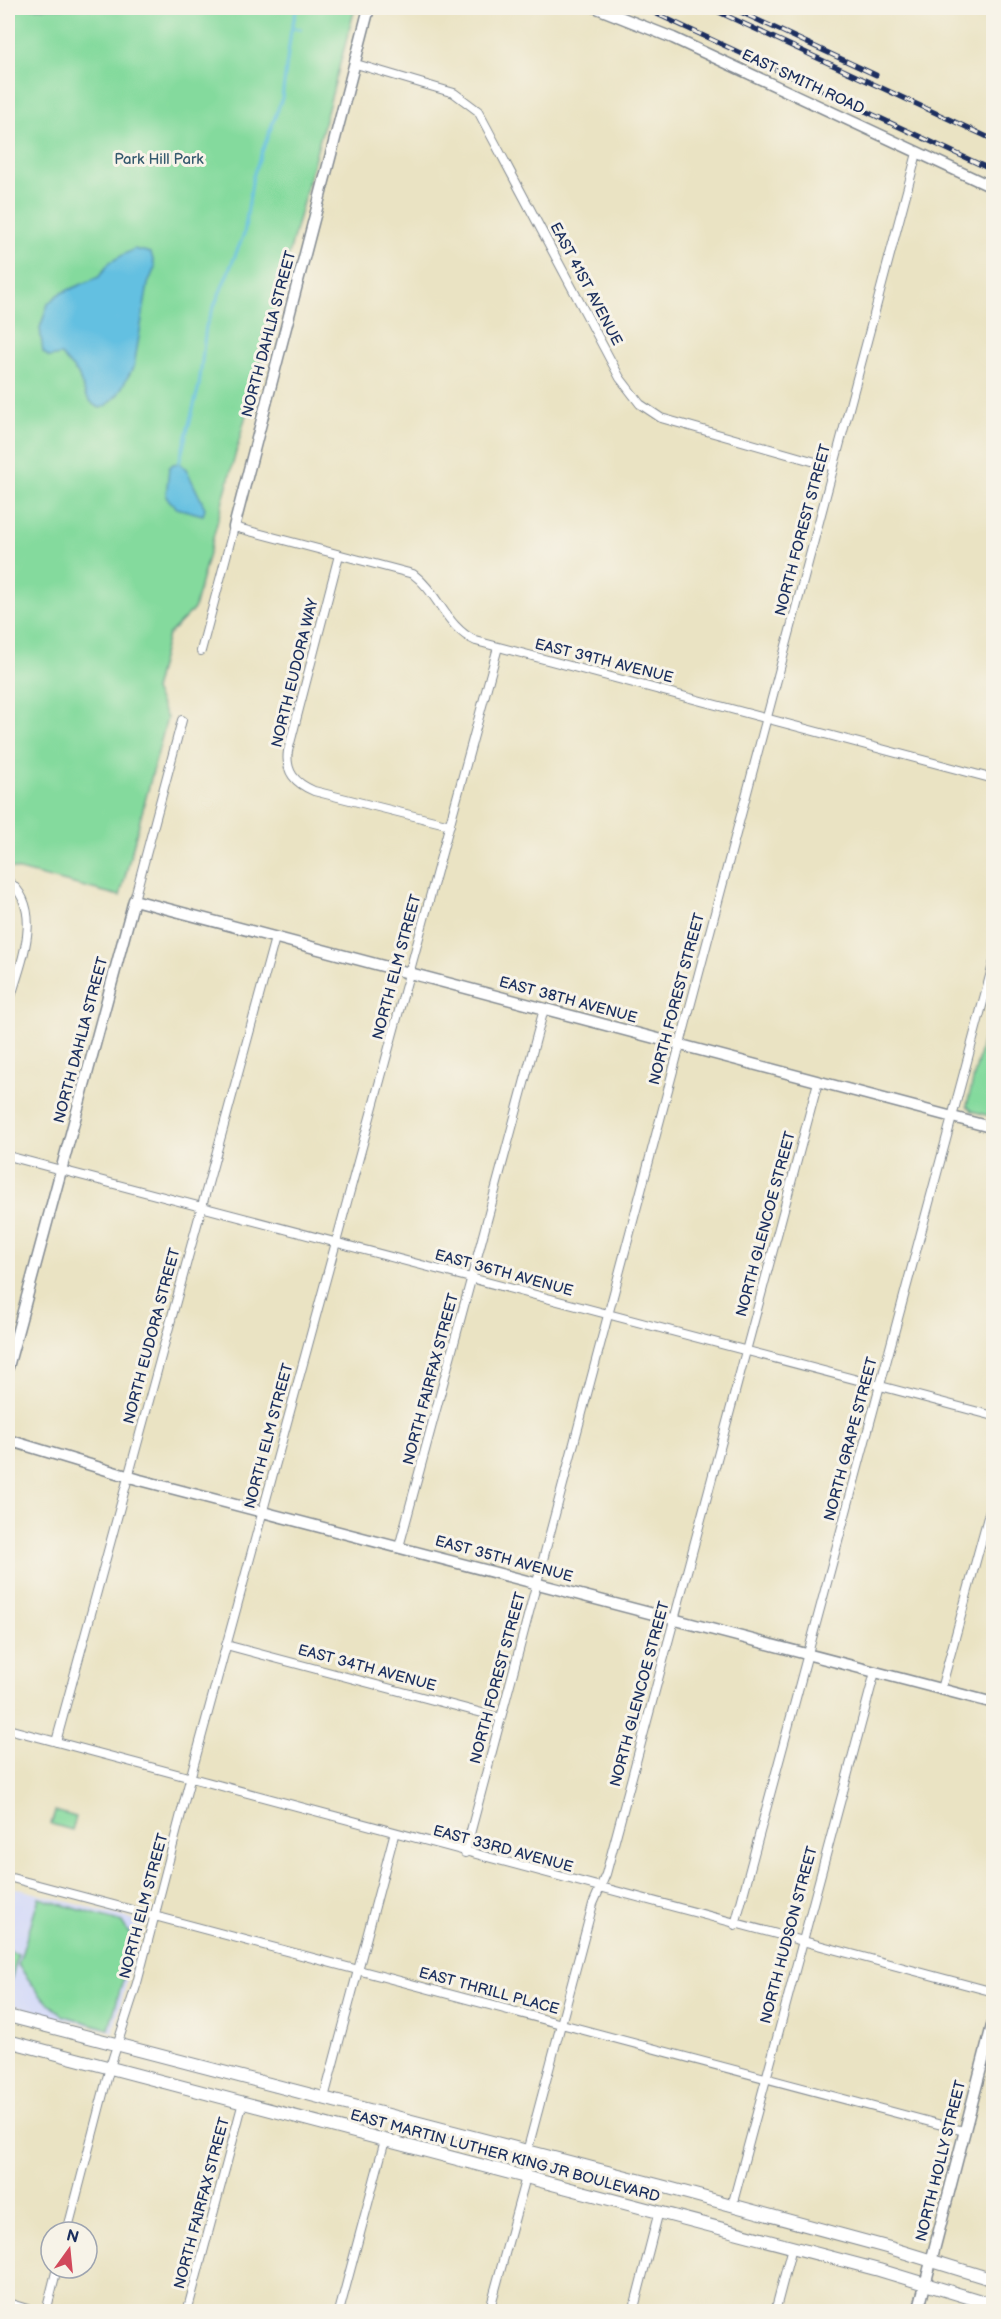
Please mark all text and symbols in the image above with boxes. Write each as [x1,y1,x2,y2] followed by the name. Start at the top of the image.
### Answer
[739,45,867,119] street label: EAST SMITH ROAD
[114,150,204,169] park label: Park Hill Park
[545,219,627,349] street label: EAST 41ST AVENUE
[238,249,300,419] street label: NORTH DAHLIA STREET
[771,442,835,618] street label: NORTH FOREST STREET
[267,596,323,749] street label: NORTH EUDORA WAY
[533,635,675,687] street label: EAST 39TH AVENUE
[368,892,426,1042] street label: NORTH ELM STREET
[645,911,709,1087] street label: NORTH FOREST STREET
[50,955,112,1125] street label: NORTH DAHLIA STREET
[497,972,639,1028] street label: EAST 38TH AVENUE
[732,1129,800,1319] street label: NORTH GLENCOE STREET
[433,1245,575,1301] street label: EAST 36TH AVENUE
[119,1246,185,1426] street label: NORTH EUDORA STREET
[399,1291,463,1467] street label: NORTH FAIRFAX STREET
[820,1355,882,1523] street label: NORTH GRAPE STREET
[240,1361,298,1511] street label: NORTH ELM STREET
[433,1531,575,1587] street label: EAST 35TH AVENUE
[466,1590,530,1766] street label: NORTH FOREST STREET
[606,1599,674,1789] street label: NORTH GLENCOE STREET
[296,1640,438,1696] street label: EAST 34TH AVENUE
[431,1821,575,1877] street label: EAST 33RD AVENUE
[115,1831,173,1981] street label: NORTH ELM STREET
[756,1844,822,2026] street label: NORTH HUDSON STREET
[417,1963,561,2019] street label: EAST THRILL PLACE
[912,2078,970,2244] street label: NORTH HOLLY STREET
[348,2105,662,2207] street label: EAST MARTIN LUTHER KING JR BOULEVARD
[170,2115,234,2291] street label: NORTH FAIRFAX STREET
[39,2220,99,2280] north arrow
[64,2226,81,2248] text: N

